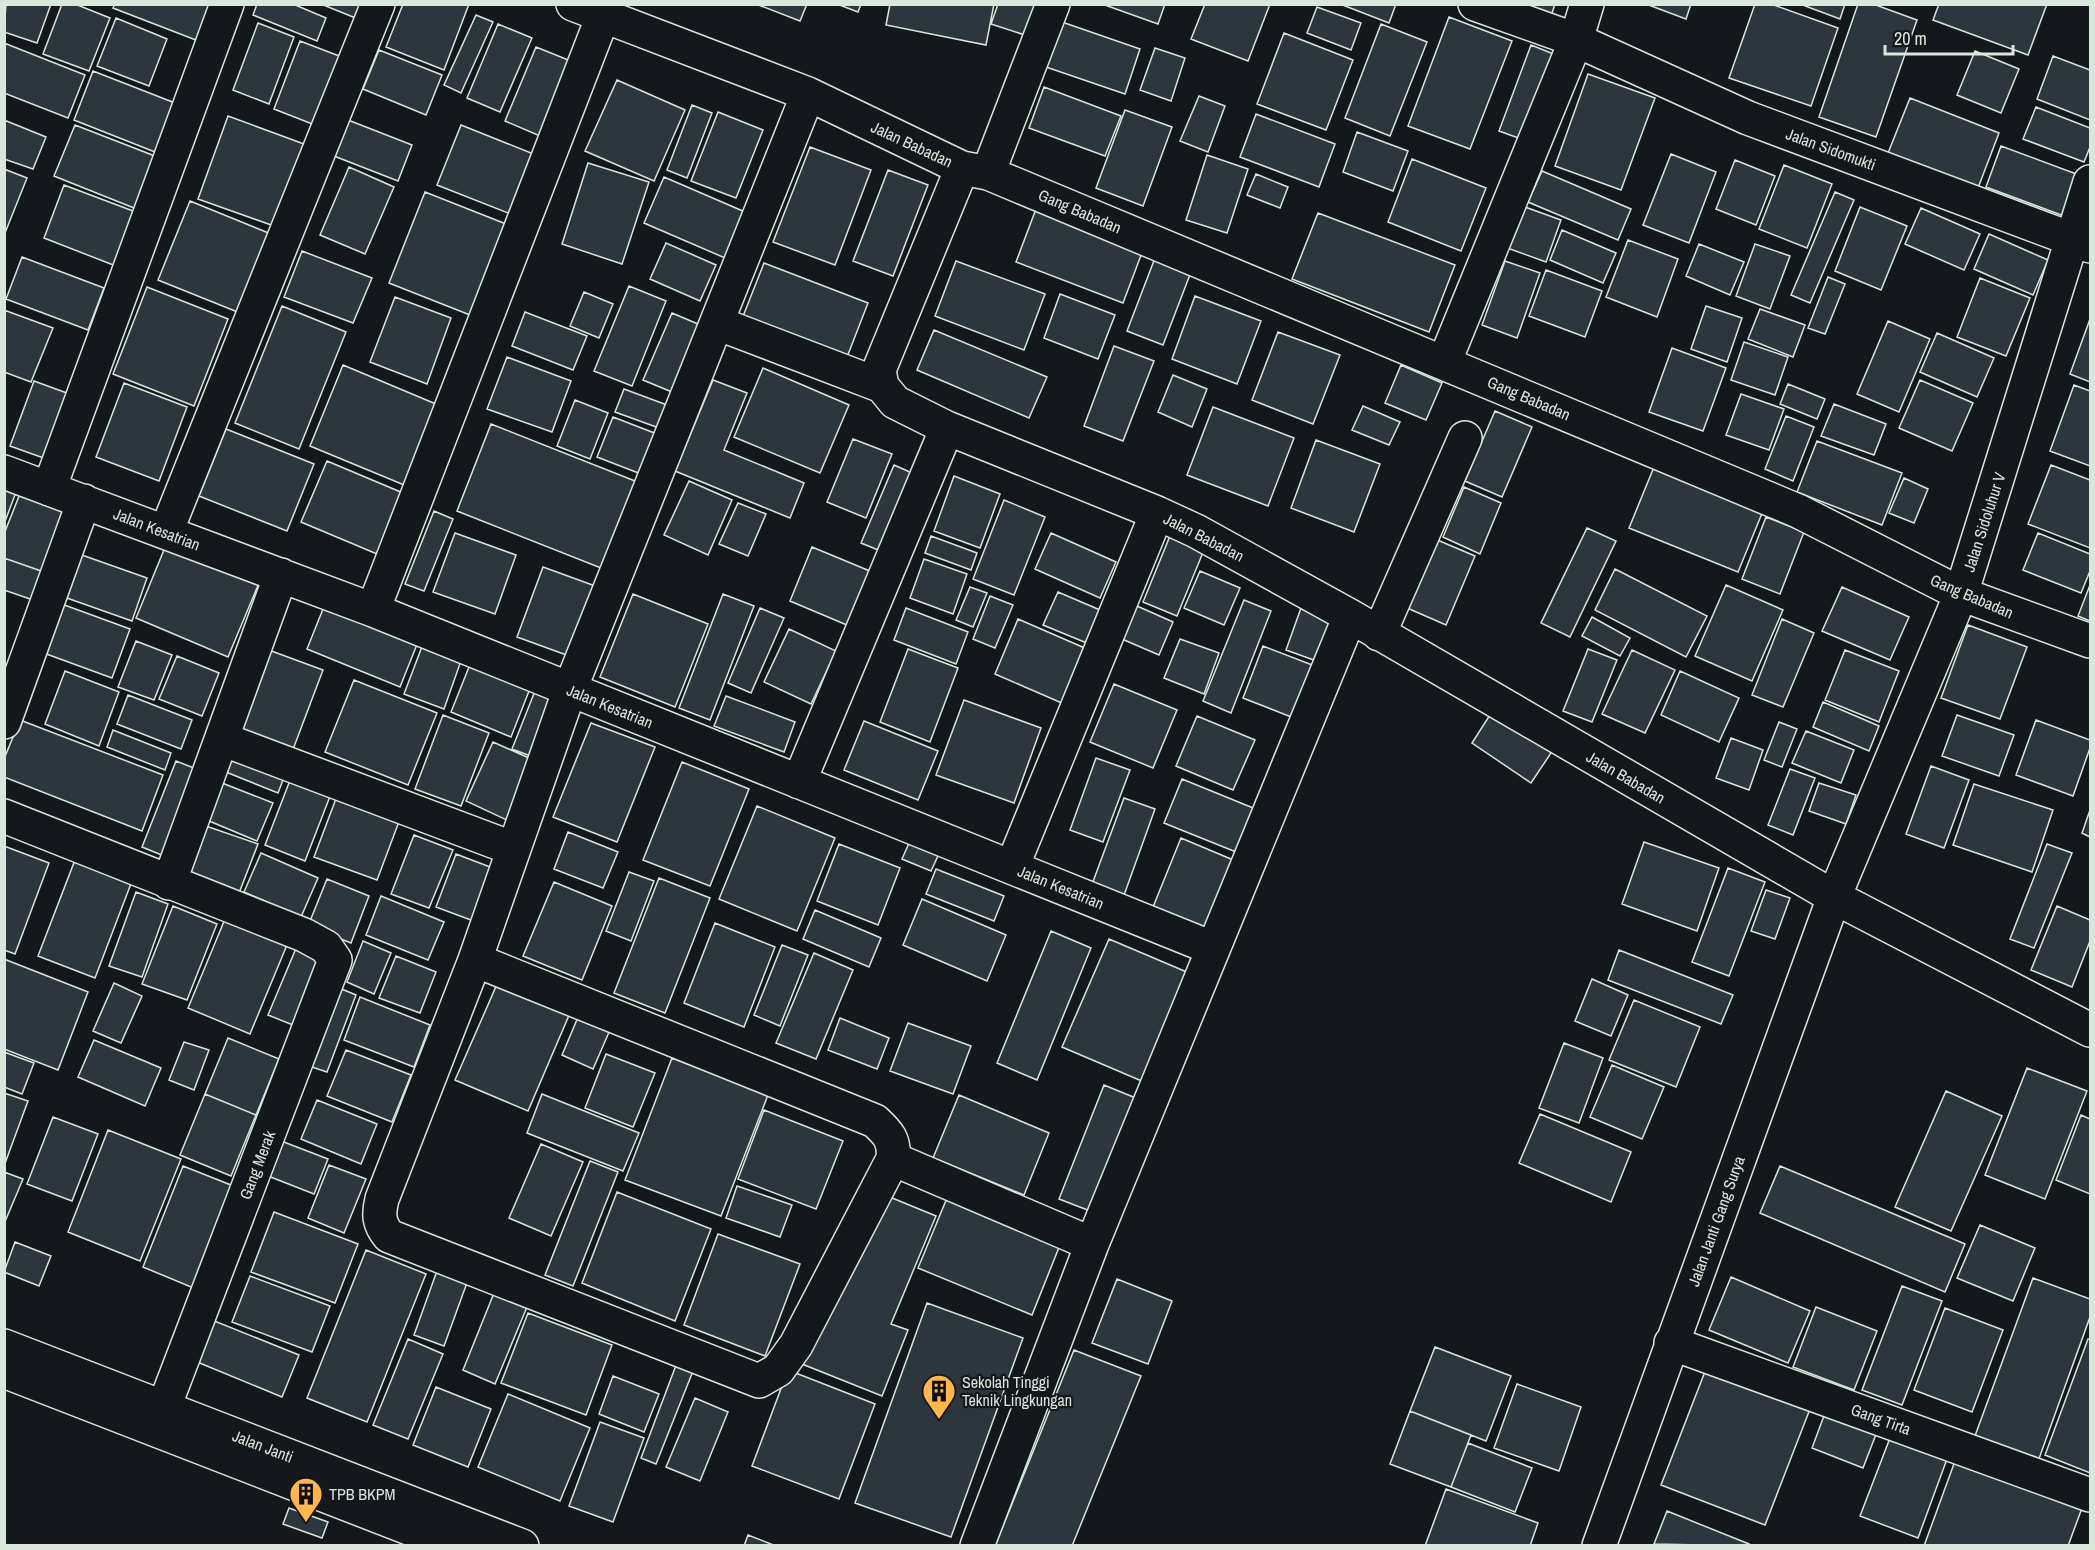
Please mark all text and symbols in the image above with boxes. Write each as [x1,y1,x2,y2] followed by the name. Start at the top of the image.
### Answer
[1885,18,2012,56] scale bar
[1894,26,1927,51] text: 20 m
[868,116,956,172] street label: Jalan Babadan
[1783,123,1879,175] street label: Jalan Sidomukti
[1035,184,1125,238] street label: Gang Babadan
[1484,371,1574,425] street label: Gang Babadan
[1958,469,2011,575] street label: Jalan Sidoluhur V
[110,502,204,556] street label: Jalan Kesatrian
[1160,507,1248,567] street label: Jalan Babadan
[1927,569,2017,623] street label: Gang Babadan
[564,679,656,733] street label: Jalan Kesatrian
[1583,746,1669,808] street label: Jalan Babadan
[1015,860,1107,914] street label: Jalan Kesatrian
[234,1127,280,1203] street label: Gang Merak
[1682,1152,1750,1289] street label: Jalan Janti Gang Surya
[962,1371,1072,1411] place label: Sekolah Tinggi Teknik Lingkungan
[921,1373,957,1420] building icon: Sekolah Tinggi Teknik Lingkungan
[1848,1398,1915,1440] street label: Gang Tirta
[229,1424,297,1468] street label: Jalan Janti
[288,1476,324,1523] building icon: TPB BKPM
[329,1483,395,1505] place label: TPB BKPM

